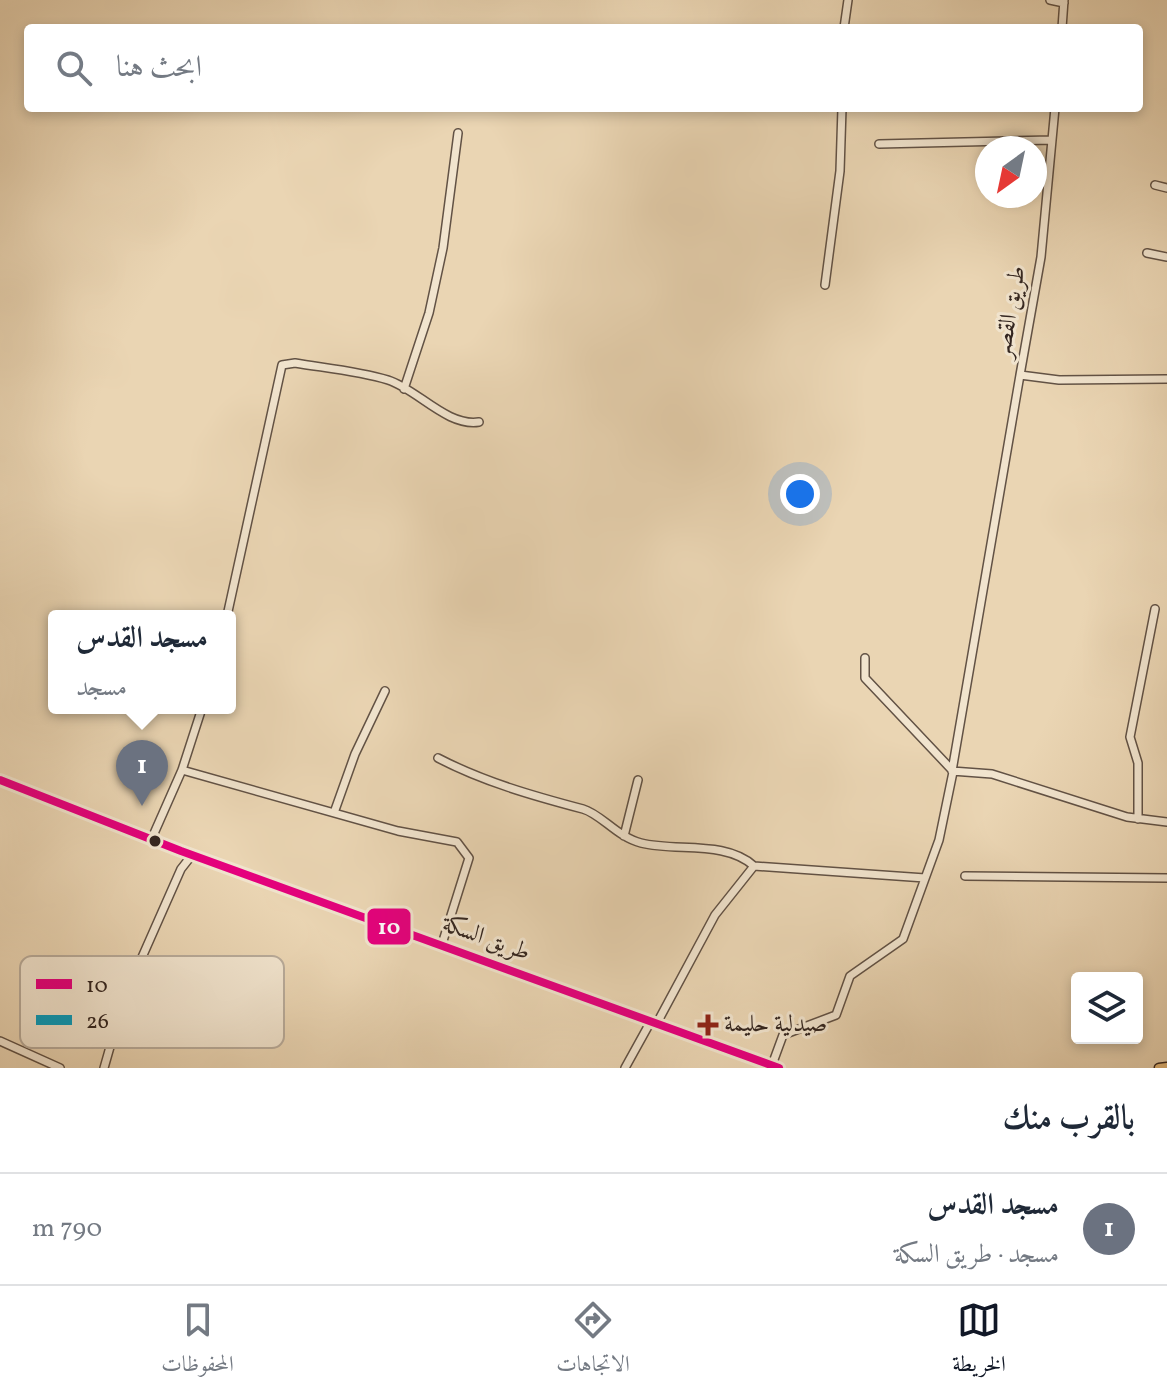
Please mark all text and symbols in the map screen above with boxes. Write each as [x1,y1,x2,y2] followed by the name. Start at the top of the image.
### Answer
[24,24,1143,112] search box
[52,46,96,90] icon: search
[116,47,202,89] text: ابحث هنا
[975,136,1047,208] north arrow
[986,263,1036,364] street label: طريق القصر
[780,474,820,514] your location
[48,610,236,714] popup
[76,618,208,660] text: مسجد القدس
[76,670,127,706] text: مسجد
[116,740,168,806] pin: 1
[147,833,163,849] unlabelled marker
[366,907,412,946] line badge: 10
[437,907,535,971] street label: طريق السكة
[378,913,400,944] text: 10
[20,956,284,1048] legend
[86,971,108,1002] text: 10
[1071,972,1143,1044] map controls
[1071,972,1143,1044] button: layers
[86,1007,109,1038] text: 26
[724,1008,827,1042] place label: صيدلية حليمة
[699,1016,717,1034] marker: صيدلية حليمة
[1003,1096,1135,1143] text: بالقرب منك
[927,1185,1059,1227] text: مسجد القدس
[32,1211,102,1247] text: 790 m
[1104,1211,1114,1247] text: 1
[894,1237,1059,1273] text: مسجد · طريق السكة
[161,1298,234,1385] tab: المحفوظات
[556,1298,630,1385] tab: الاتجاهات
[952,1298,1006,1385] tab: الخريطة

